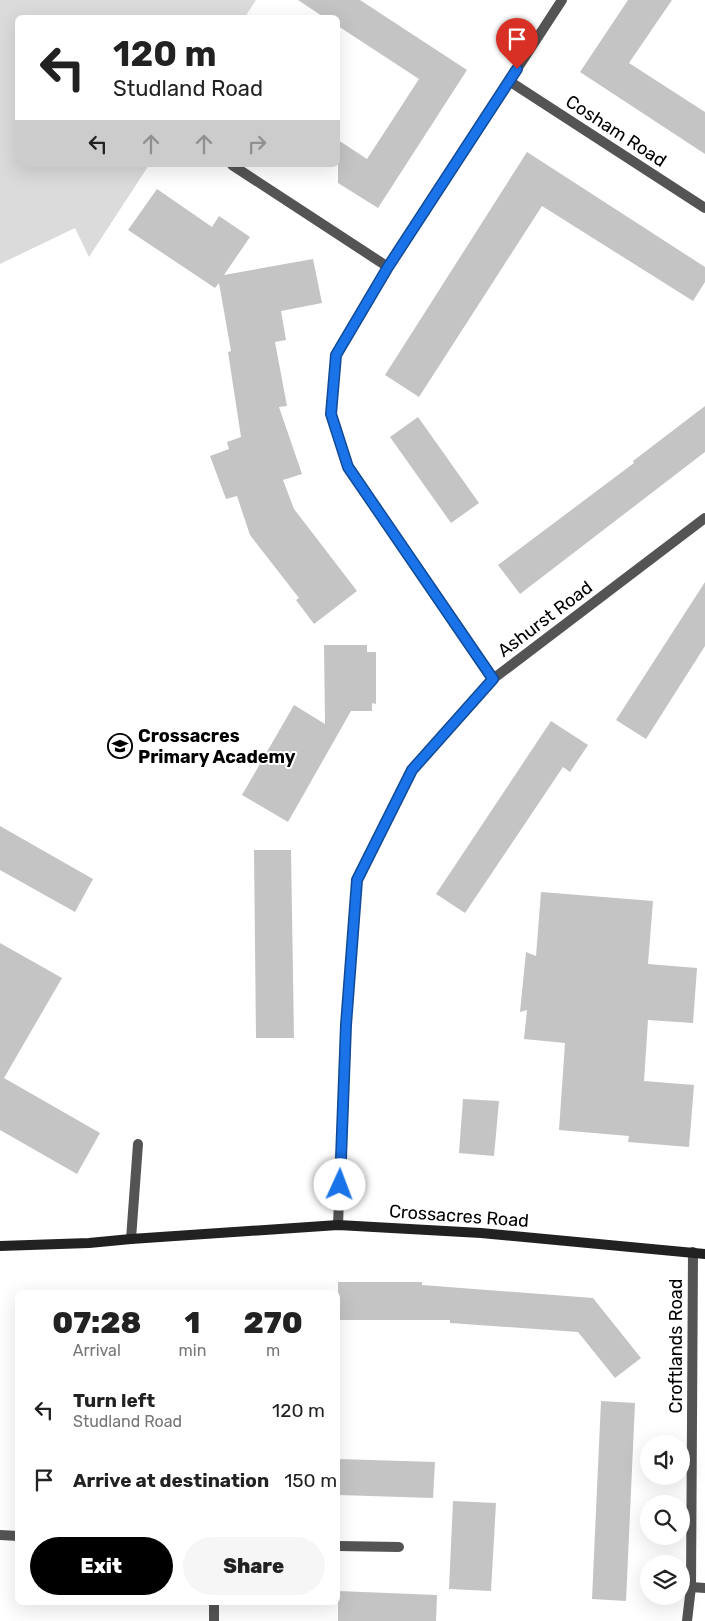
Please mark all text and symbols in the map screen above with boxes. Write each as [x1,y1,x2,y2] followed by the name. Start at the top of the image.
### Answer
[496,18,538,69] pin
[503,25,531,53] icon: arrive
[113,33,216,75] text: 120 m
[30,35,95,100] icon: left
[113,75,263,102] text: Studland Road
[562,90,670,172] street label: Cosham Road
[84,130,112,158] icon: left
[137,130,165,158] icon: ahead
[190,130,218,158] icon: ahead
[243,130,271,158] icon: right
[493,576,597,662] street label: Ashurst Road
[138,725,296,768] place label: Crossacres Primary Academy
[107,733,133,759] school or university icon: Crossacres Primary Academy
[313,1158,365,1210] position arrow
[388,1200,530,1232] street label: Crossacres Road
[665,1278,687,1414] street label: Croftlands Road
[52,1305,141,1341] text: 07:28
[185,1305,200,1341] text: 1
[244,1305,303,1341] text: 270
[73,1341,121,1360] text: Arrival
[179,1341,206,1360] text: min
[266,1341,280,1360] text: m
[73,1389,155,1412] text: Turn left
[30,1396,58,1424] icon: left
[272,1399,325,1422] text: 120 m
[73,1412,182,1431] text: Studland Road
[640,1435,690,1605] map controls
[640,1435,690,1485] button: sound
[30,1466,58,1494] icon: arrive
[73,1469,269,1492] text: Arrive at destination
[284,1469,337,1492] text: 150 m
[640,1495,690,1545] button: search
[30,1537,173,1595] button: Exit
[183,1537,325,1595] button: Share
[640,1555,690,1605] button: layers

